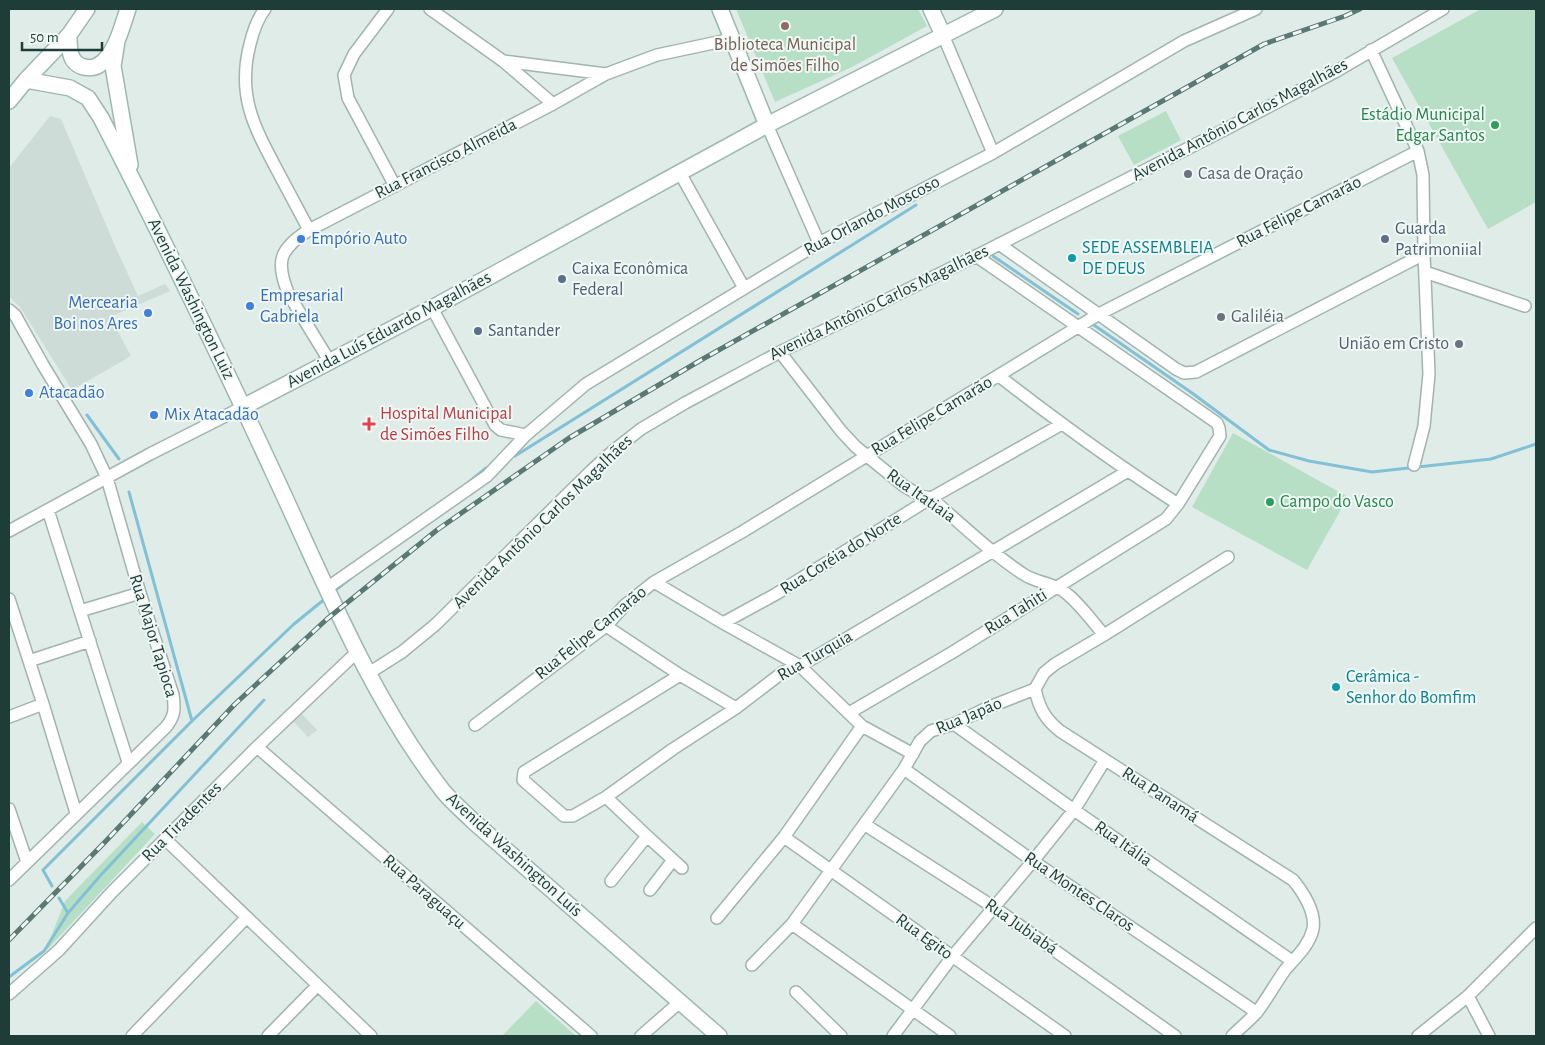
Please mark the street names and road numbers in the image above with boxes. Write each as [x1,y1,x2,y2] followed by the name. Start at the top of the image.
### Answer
[1129,55,1351,185] street label: Avenida Antônio Carlos Magalhães
[372,115,520,203] street label: Rua Francisco Almeida
[801,173,943,259] street label: Rua Orlando Moscoso
[1234,173,1365,251] street label: Rua Felipe Camarão
[144,216,238,382] street label: Avenida Washington Luiz
[766,242,992,364] street label: Avenida Antônio Carlos Magalhães
[284,268,494,392] street label: Avenida Luís Eduardo Magalhães
[868,373,996,459] street label: Rua Felipe Camarão
[450,432,636,612] street label: Avenida Antônio Carlos Magalhães
[883,466,959,526] street label: Rua Itatiaia
[777,510,905,598] street label: Rua Coréia do Norte
[126,572,180,700] street label: Rua Major Tapioca
[532,583,650,683] street label: Rua Felipe Camarão
[982,586,1050,638] street label: Rua Tahiti
[774,627,856,685] street label: Rua Turquia
[933,694,1005,738] street label: Rua Japão
[1119,764,1201,826] street label: Rua Panamá
[139,779,225,865] street label: Rua Tiradentes
[443,789,585,921] street label: Avenida Washington Luís
[1091,818,1155,870] street label: Rua Itália
[1021,849,1137,935] street label: Rua Montes Claros
[379,851,469,933] street label: Rua Paraguaçu
[981,895,1061,959] street label: Rua Jubiabá
[892,910,956,964] street label: Rua Egito

